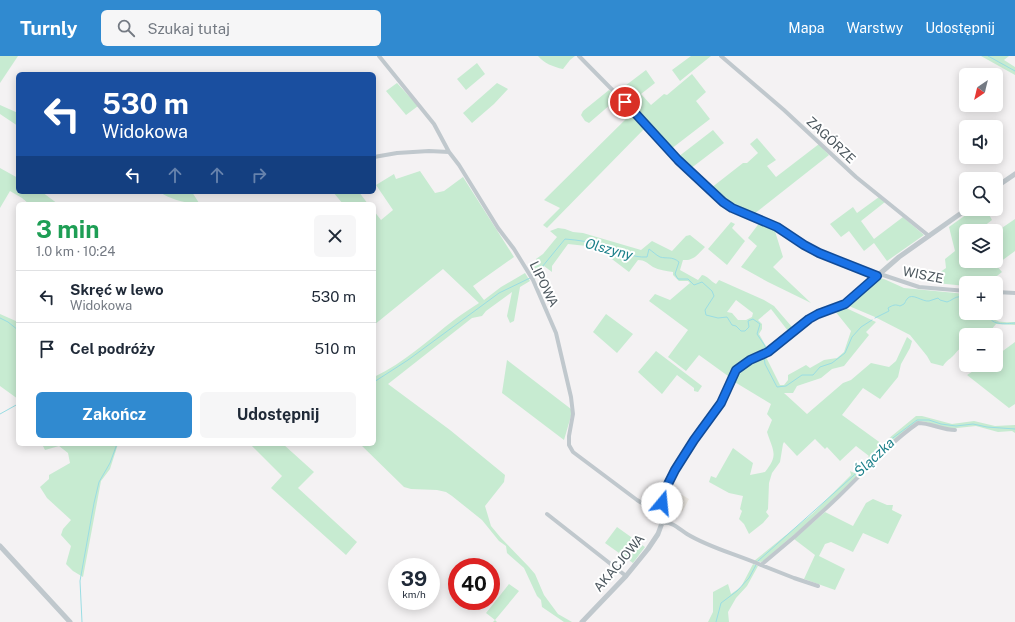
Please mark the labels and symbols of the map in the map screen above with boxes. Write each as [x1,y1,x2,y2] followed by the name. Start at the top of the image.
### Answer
[959,68,1003,112] north arrow
[608,85,642,119] pin
[803,113,859,166] street label: ZAGÓRZE
[583,235,635,263] water label: Olszyny
[527,259,561,309] street label: LIPOWA
[901,264,945,286] street label: WISZE
[849,433,897,480] water label: Ślączka
[641,482,683,524] position arrow
[591,531,647,595] street label: AKACJOWA
[448,558,500,610] speed limit sign: 40

